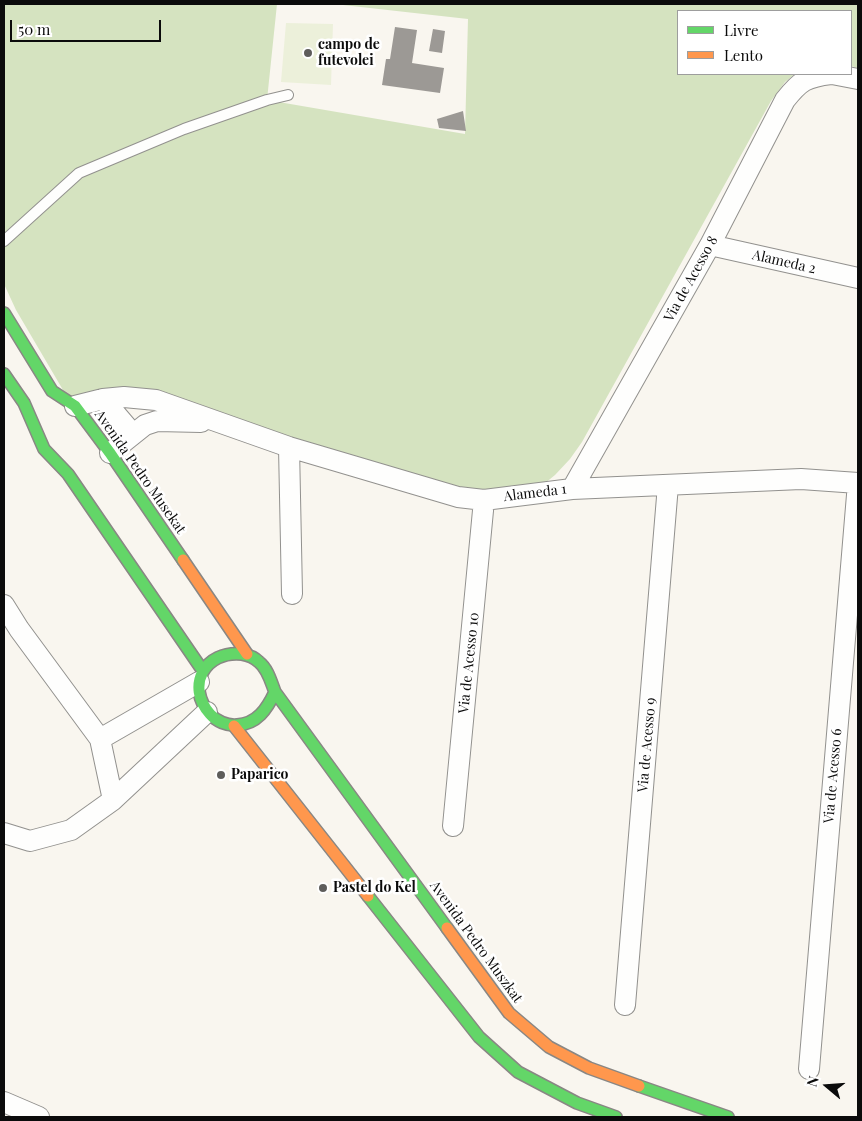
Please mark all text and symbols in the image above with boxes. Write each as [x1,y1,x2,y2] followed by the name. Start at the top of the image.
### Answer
[12,10,164,42] scale bar
[677,10,852,75] legend
[18,19,50,39] text: 50 m
[724,20,759,40] text: Livre
[318,37,380,70] place label: campo de futevolei
[724,45,763,65] text: Lento
[302,47,314,59] marker: campo de futevolei
[661,233,721,325] street label: Via de Acesso 8
[751,247,817,277] street label: Alameda 2
[91,407,189,537] street label: Avenida Pedro Musekat
[503,481,567,505] street label: Alameda 1
[455,612,483,714] street label: Via de Acesso 10
[634,697,660,793] street label: Via de Acesso 9
[820,728,846,824] street label: Via de Acesso 6
[231,767,289,783] place label: Paparico
[215,769,227,781] marker: Paparico
[426,878,526,1006] street label: Avenida Pedro Muszkat
[333,880,416,896] place label: Pastel do Kel
[317,882,329,894] marker: Pastel do Kel
[802,1061,852,1111] north arrow
[802,1073,823,1089] text: N

